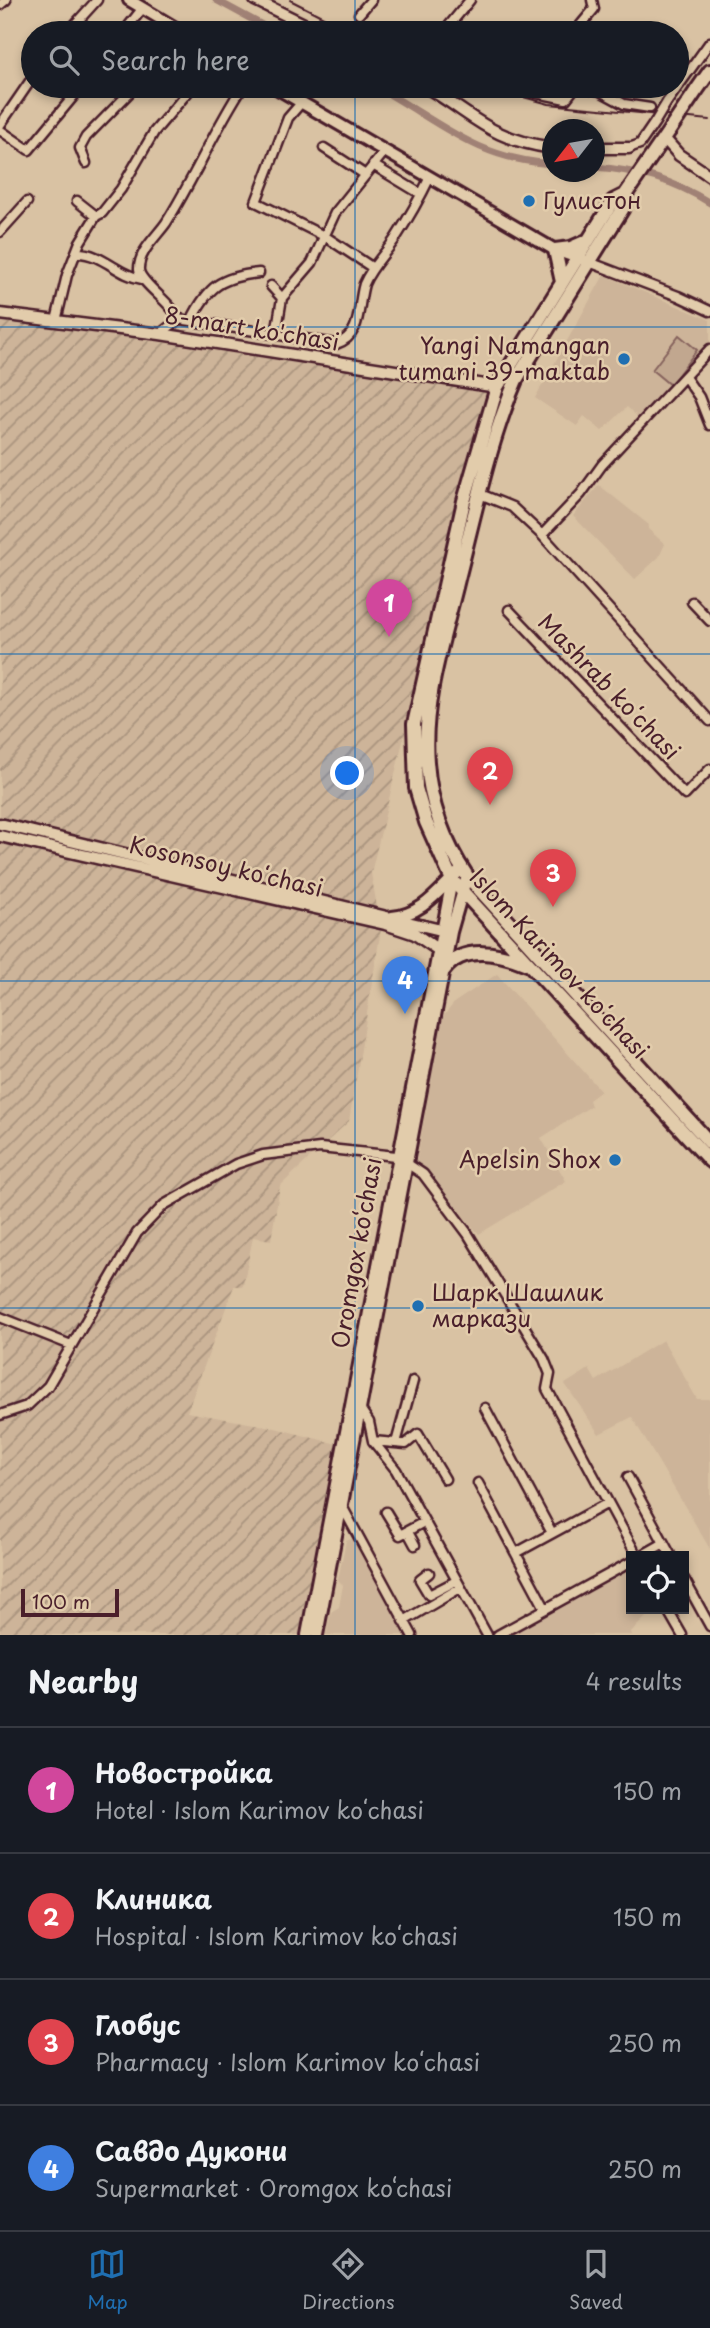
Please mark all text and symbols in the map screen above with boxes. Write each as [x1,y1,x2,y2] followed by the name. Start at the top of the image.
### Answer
[21,21,689,98] search box
[101,40,250,79] text: Search here
[45,41,83,79] icon: search
[542,119,605,182] north arrow
[543,182,641,217] place label: Гулистон
[521,193,537,209] marker: Гулистон
[162,296,342,359] street label: 8-mart ko'chasi
[399,327,610,388] place label: Yangi Namangan tumani 39-maktab
[616,351,632,367] marker: Yangi Namangan tumani 39-maktab
[366,579,412,637] pin: 1
[531,605,689,767] street label: Mashrab koʻchasi
[467,747,513,805] pin: 2
[330,756,364,790] your location
[126,826,327,905] street label: Kosonsoy koʻchasi
[530,849,576,907] pin: 3
[462,860,658,1066] street label: Islom Karimov koʻchasi
[382,956,428,1014] pin: 4
[459,1141,601,1176] place label: Apelsin Shox
[607,1152,623,1168] marker: Apelsin Shox
[321,1154,390,1351] street label: Oromgox ko‘chasi
[432,1274,604,1335] place label: Шарк Шашлик маркази
[410,1298,426,1314] marker: Шарк Шашлик маркази
[626,1551,689,1614] map controls
[626,1551,689,1614] button: locate
[21,1586,119,1618] scale bar
[32,1587,90,1615] text: 100 m
[28,1658,138,1703] text: Nearby
[586,1663,682,1698] text: 4 results
[95,1753,273,1792] text: Новостройка
[46,1773,57,1808] text: 1
[613,1773,682,1808] text: 150 m
[95,1792,424,1827] text: Hotel · Islom Karimov koʻchasi
[95,1879,212,1918] text: Клиника
[43,1899,59,1934] text: 2
[613,1899,682,1934] text: 150 m
[95,1918,458,1953] text: Hospital · Islom Karimov koʻchasi
[95,2005,181,2044] text: Глобус
[43,2025,59,2060] text: 3
[608,2025,682,2060] text: 250 m
[95,2044,480,2079] text: Pharmacy · Islom Karimov koʻchasi
[95,2131,288,2170] text: Савдо Дукони
[43,2151,59,2186] text: 4
[608,2151,682,2186] text: 250 m
[95,2170,452,2205] text: Supermarket · Oromgox ko‘chasi
[87,2245,128,2315] tab: Map
[302,2245,395,2315] tab: Directions
[569,2245,623,2315] tab: Saved

